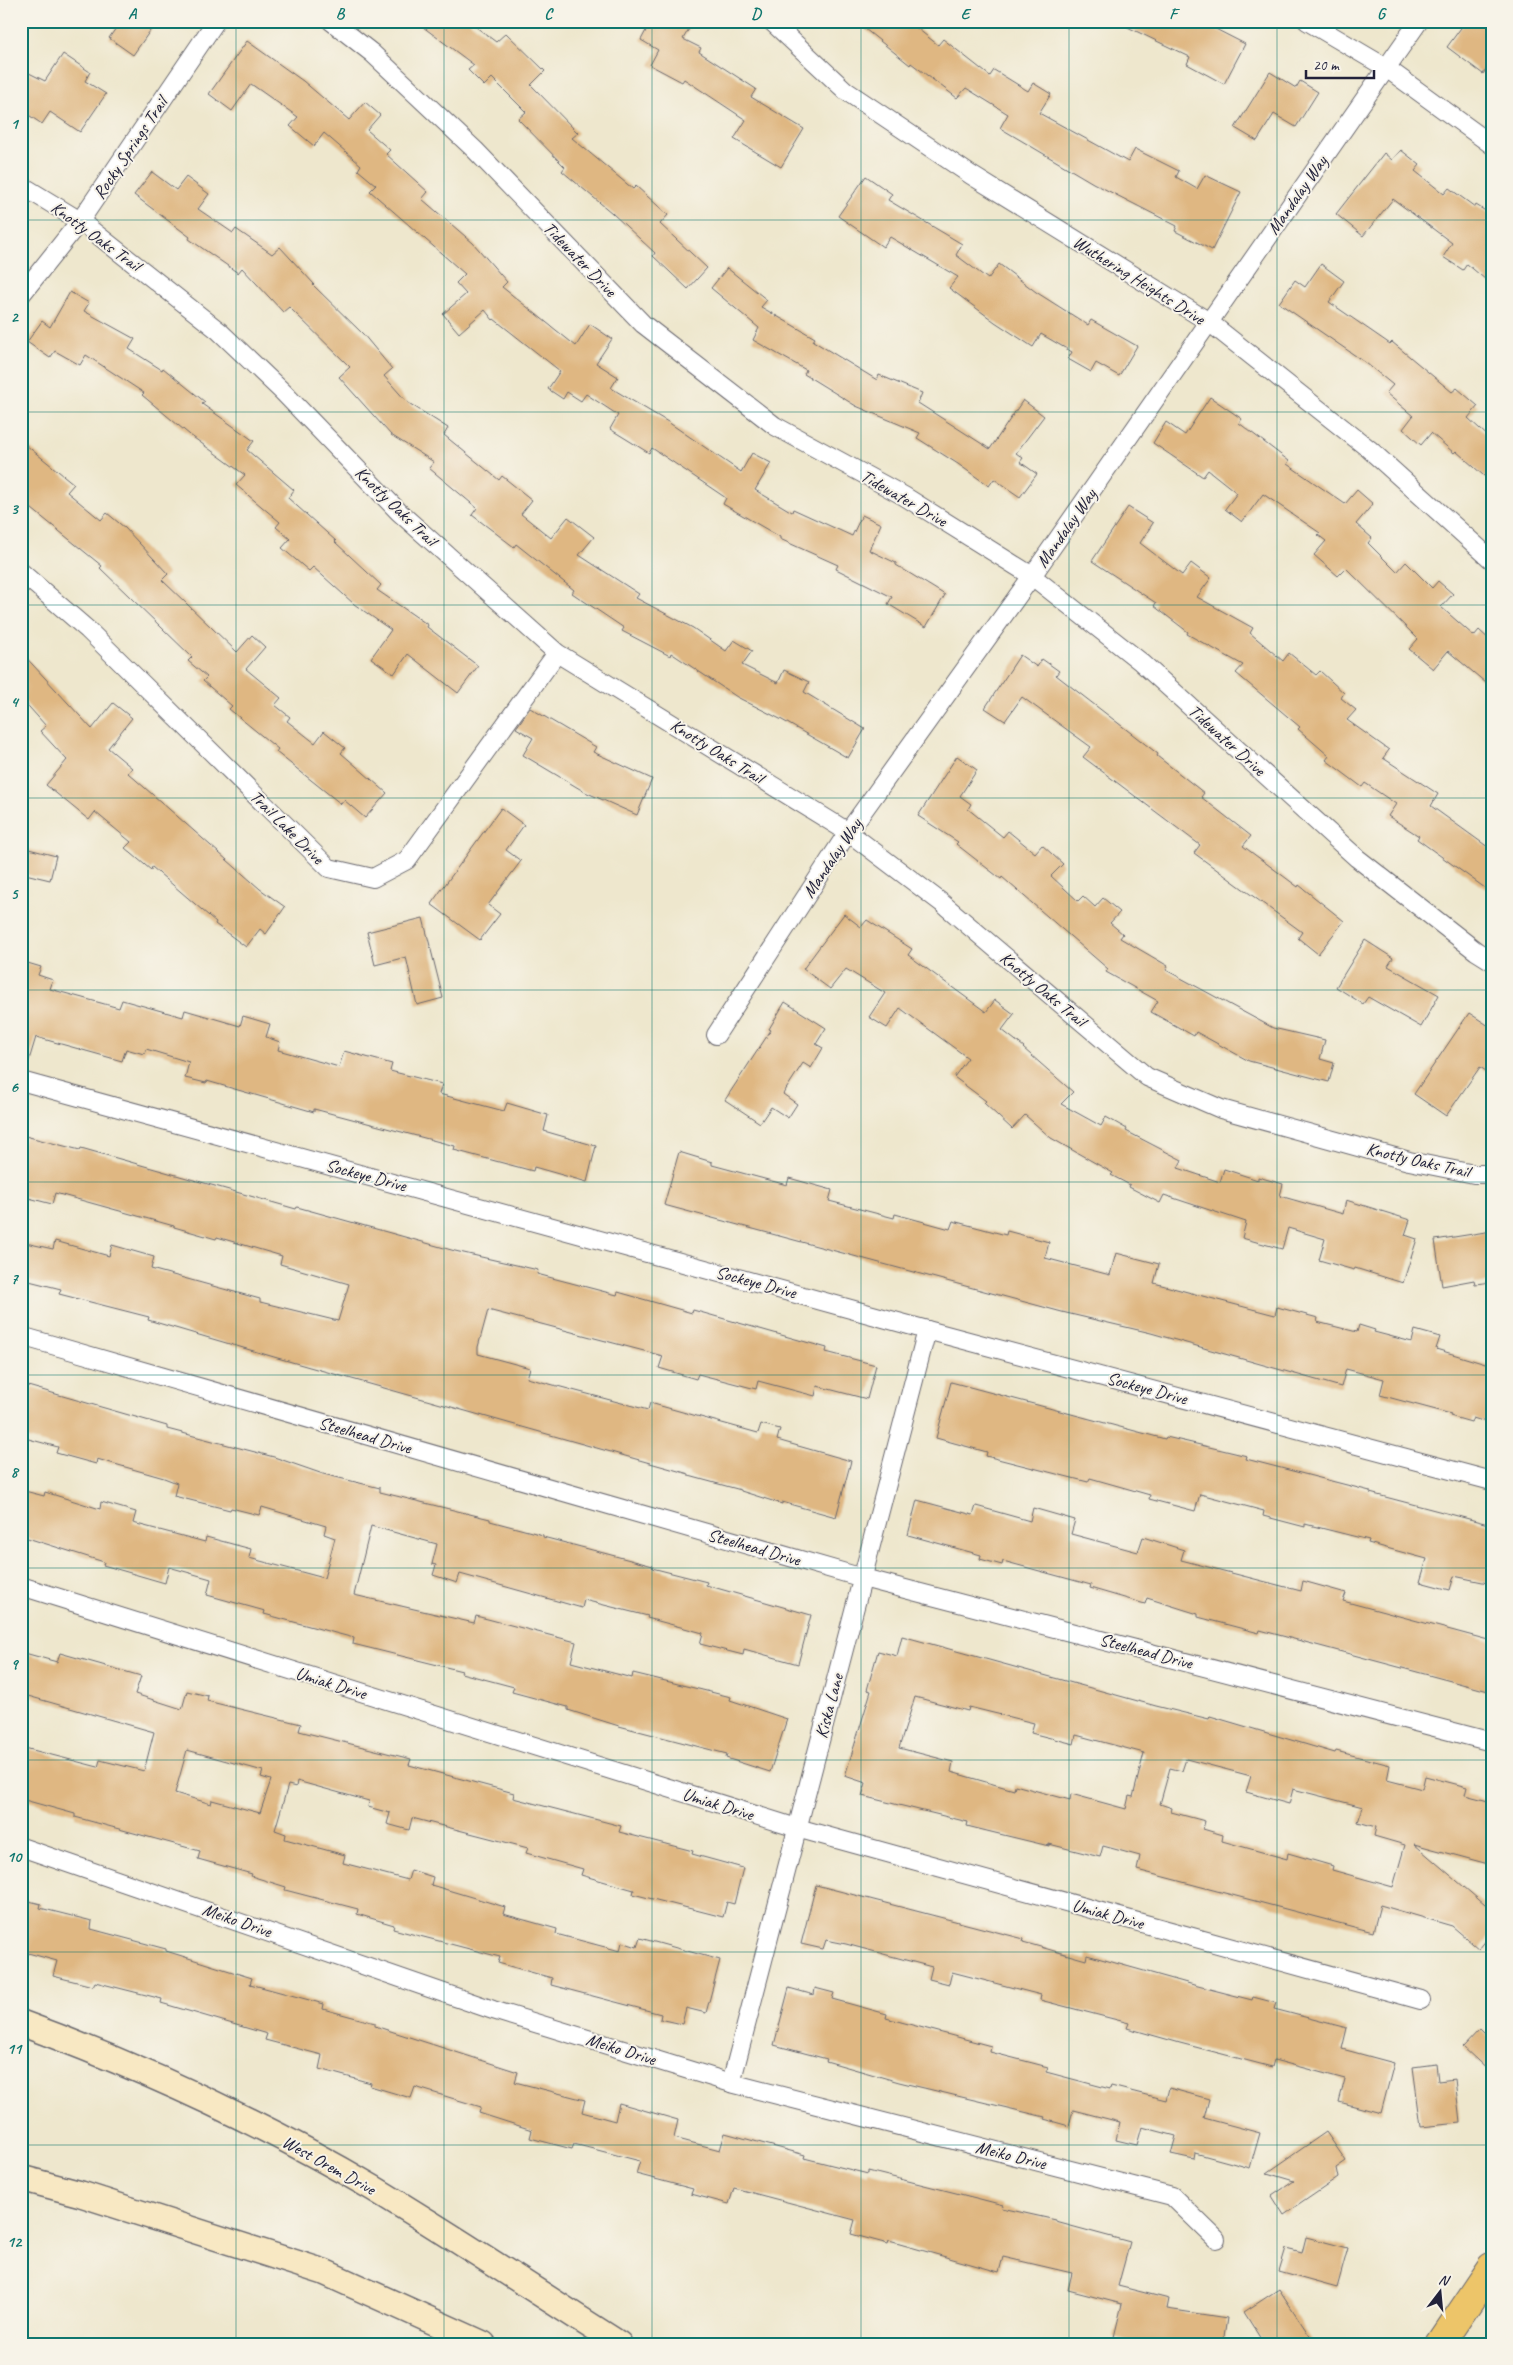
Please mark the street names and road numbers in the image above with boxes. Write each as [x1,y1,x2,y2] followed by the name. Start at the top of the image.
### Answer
[88,91,174,203] street label: Rocky Springs Trail
[1262,150,1333,239] street label: Mandalay Way
[47,196,147,278] street label: Knotty Oaks Trail
[539,217,622,302] street label: Tidewater Drive
[1069,231,1210,330] street label: Wuthering Heights Drive
[350,461,444,553] street label: Knotty Oaks Trail
[857,464,952,532] street label: Tidewater Drive
[1031,483,1102,572] street label: Mandalay Way
[1184,700,1271,781] street label: Tidewater Drive
[666,714,770,790] street label: Knotty Oaks Trail
[245,785,329,869] street label: Trail Lake Drive
[797,813,868,902] street label: Mandalay Way
[996,947,1093,1033] street label: Knotty Oaks Trail
[1364,1137,1475,1183] street label: Knotty Oaks Trail
[323,1154,410,1197] street label: Sockeye Drive
[713,1261,800,1304] street label: Sockeye Drive
[1104,1367,1191,1410] street label: Sockeye Drive
[316,1411,415,1459] street label: Steelhead Drive
[705,1523,804,1571] street label: Steelhead Drive
[1097,1628,1196,1674] street label: Steelhead Drive
[293,1662,370,1705] street label: Umiak Drive
[810,1670,848,1741] street label: Kiska Lane
[680,1783,757,1826] street label: Umiak Drive
[1070,1894,1147,1934] street label: Umiak Drive
[200,1898,275,1942] street label: Meiko Drive
[584,2028,660,2070] street label: Meiko Drive
[279,2130,380,2200] street label: West Orem Drive
[974,2136,1049,2175] street label: Meiko Drive

